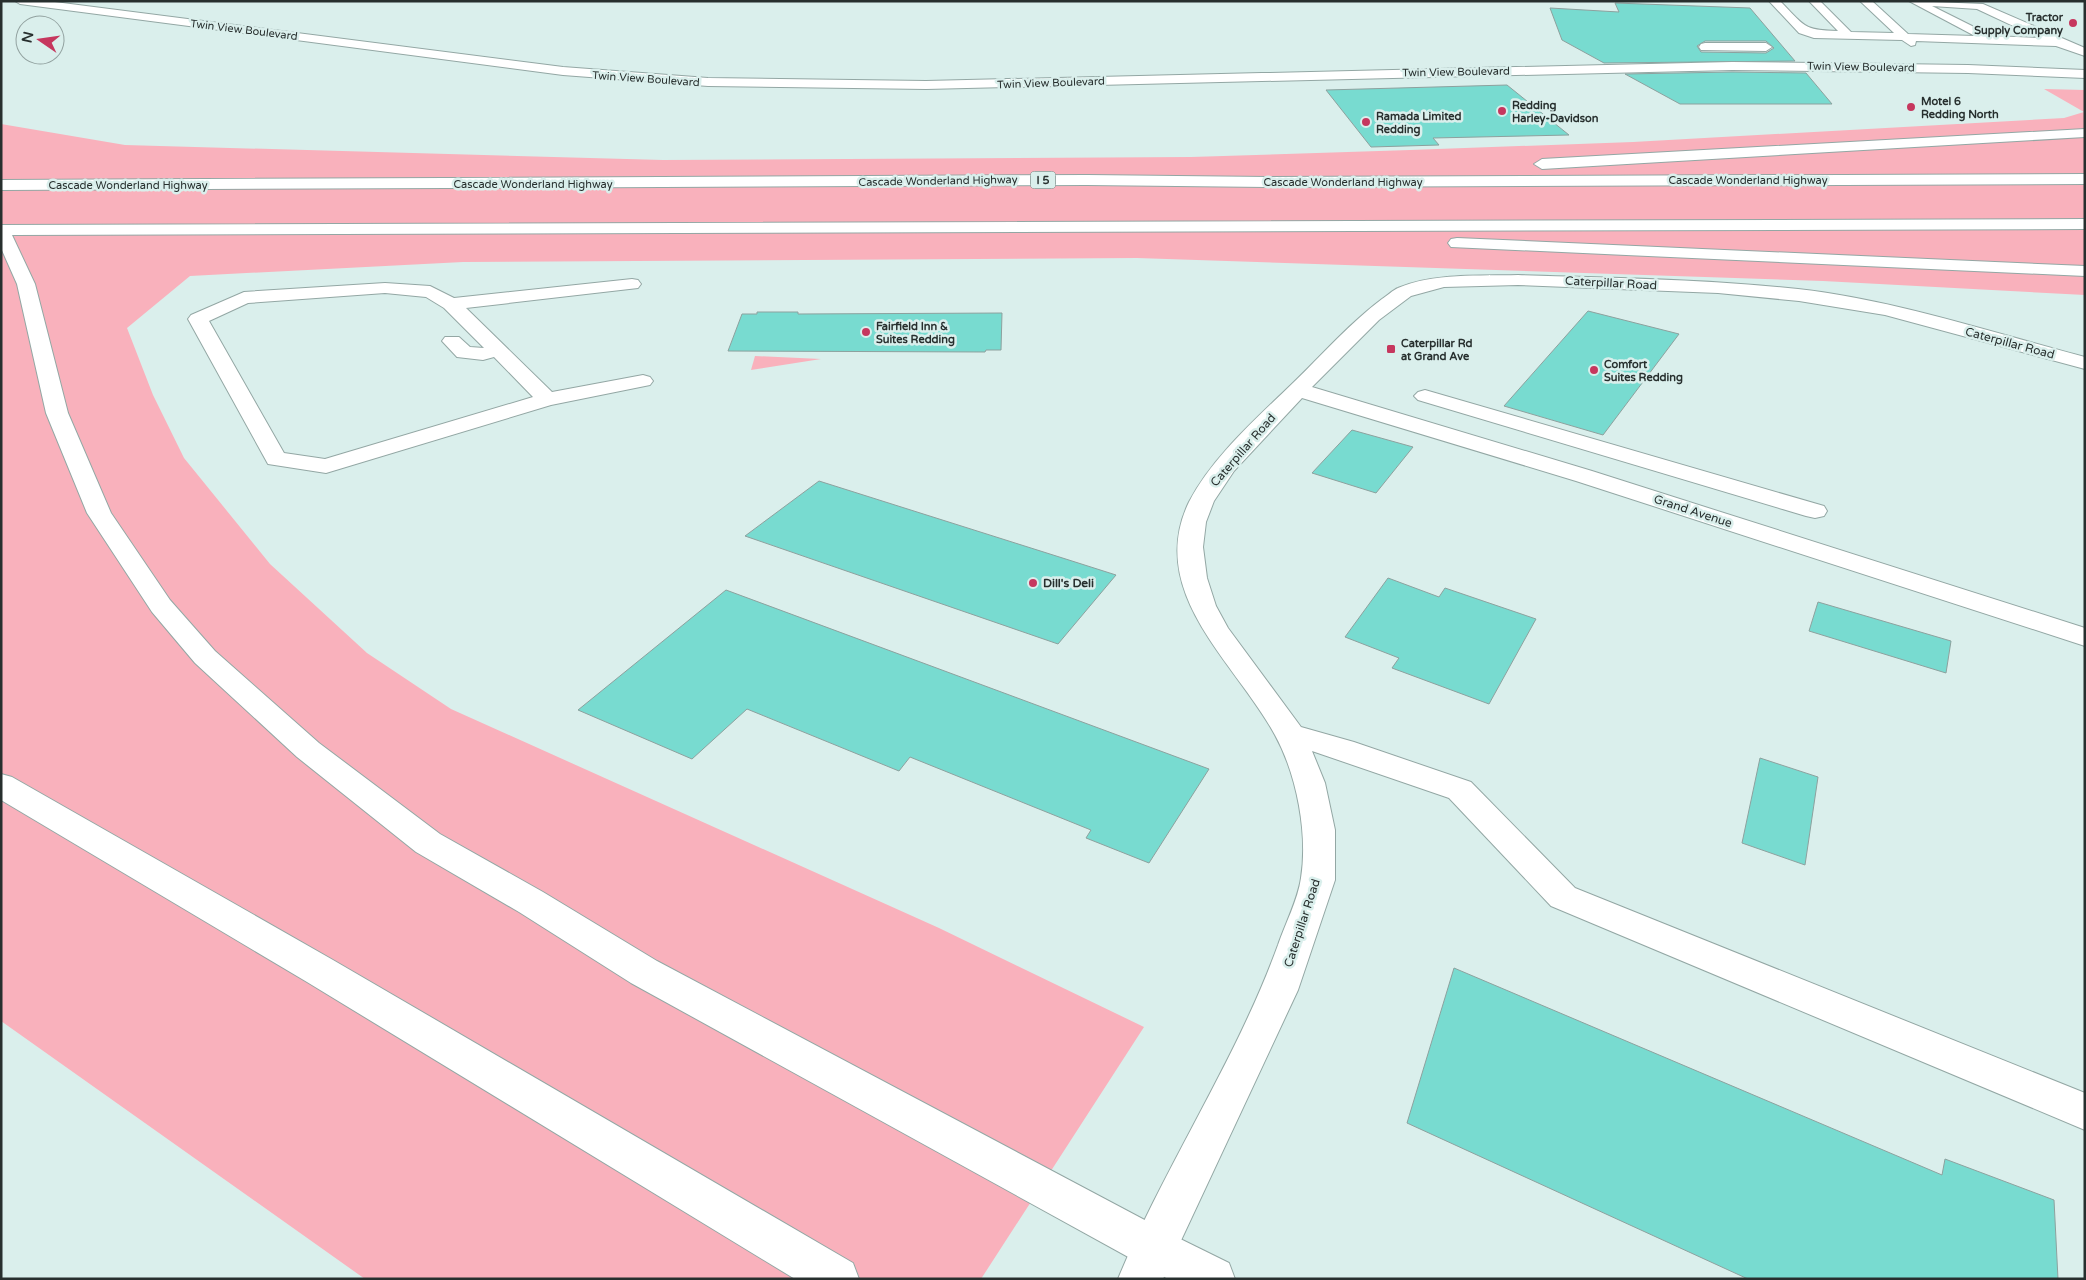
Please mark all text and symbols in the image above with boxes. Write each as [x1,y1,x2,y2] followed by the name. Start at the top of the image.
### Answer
[1974,11,2064,38] place label: Tractor Supply Company
[15,15,65,65] north arrow
[190,17,298,43] street label: Twin View Boulevard
[2067,17,2079,29] marker: Tractor Supply Company
[18,30,37,45] text: N
[1807,60,1915,74] street label: Twin View Boulevard
[1402,65,1510,79] street label: Twin View Boulevard
[592,69,700,89] street label: Twin View Boulevard
[997,75,1105,91] street label: Twin View Boulevard
[1921,95,1999,122] place label: Motel 6 Redding North
[1512,99,1599,126] place label: Redding Harley-Davidson
[1905,101,1917,113] marker: Motel 6 Redding North
[1496,105,1508,117] marker: Redding Harley-Davidson
[1376,110,1462,137] place label: Ramada Limited Redding
[1360,116,1372,128] marker: Ramada Limited Redding
[1030,172,1056,188] road number: I 5
[858,173,1018,189] street label: Cascade Wonderland Highway
[1668,174,1828,187] street label: Cascade Wonderland Highway
[1263,176,1423,189] street label: Cascade Wonderland Highway
[453,178,613,191] street label: Cascade Wonderland Highway
[48,179,208,192] street label: Cascade Wonderland Highway
[1565,274,1657,292] street label: Caterpillar Road
[876,320,955,347] place label: Fairfield Inn & Suites Redding
[1964,324,2056,362] street label: Caterpillar Road
[860,326,872,338] marker: Fairfield Inn & Suites Redding
[1401,337,1473,363] place label: Caterpillar Rd at Grand Ave
[1385,343,1397,355] marker: Caterpillar Rd at Grand Ave
[1604,358,1683,385] place label: Comfort Suites Redding
[1588,364,1600,376] marker: Comfort Suites Redding
[1208,411,1278,489] street label: Caterpillar Road
[1652,492,1734,530] street label: Grand Avenue
[1043,576,1094,590] place label: Dill's Deli
[1027,577,1039,589] marker: Dill's Deli
[1281,877,1323,969] street label: Caterpillar Road

